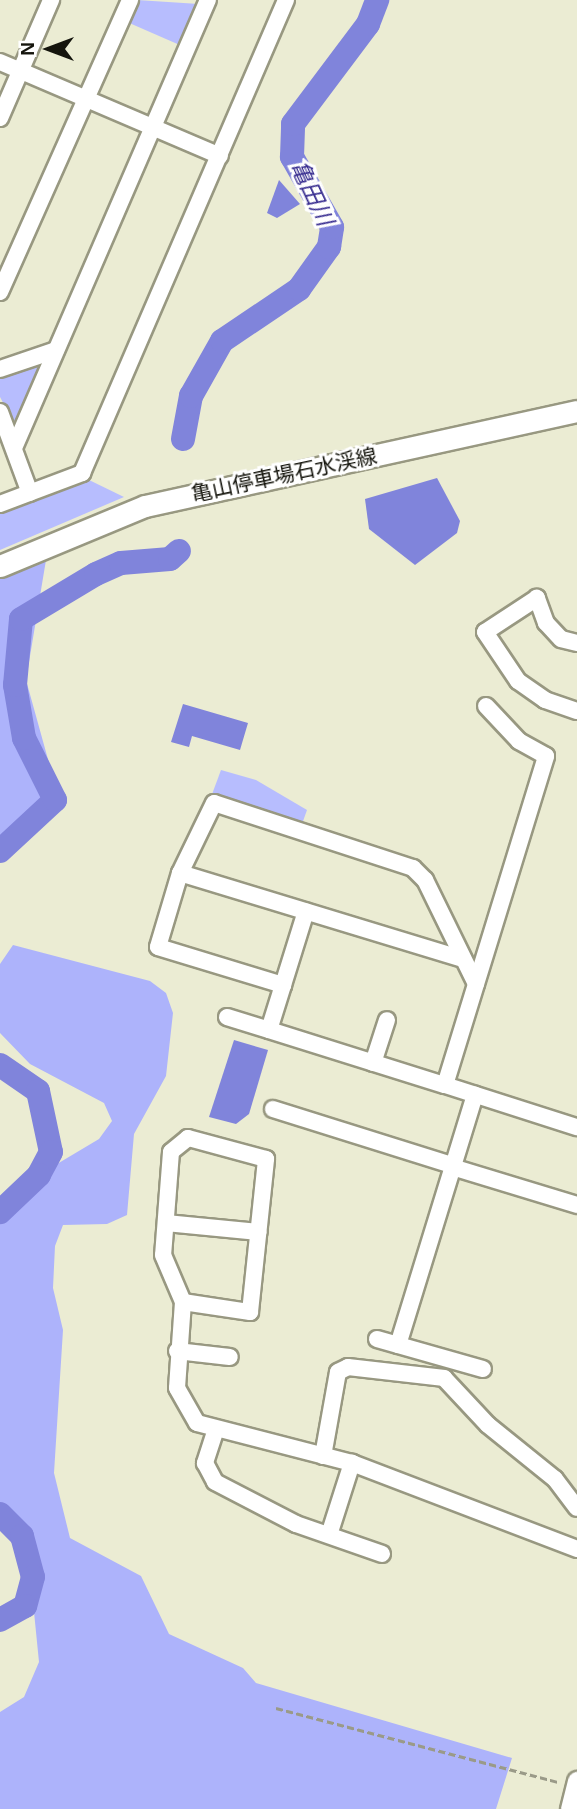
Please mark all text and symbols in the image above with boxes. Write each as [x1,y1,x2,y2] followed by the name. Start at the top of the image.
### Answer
[14,14,84,84] north arrow
[17,42,38,56] text: N
[285,156,339,230] water label: 亀田川
[189,443,379,507] street label: 亀山停車場石水渓線

